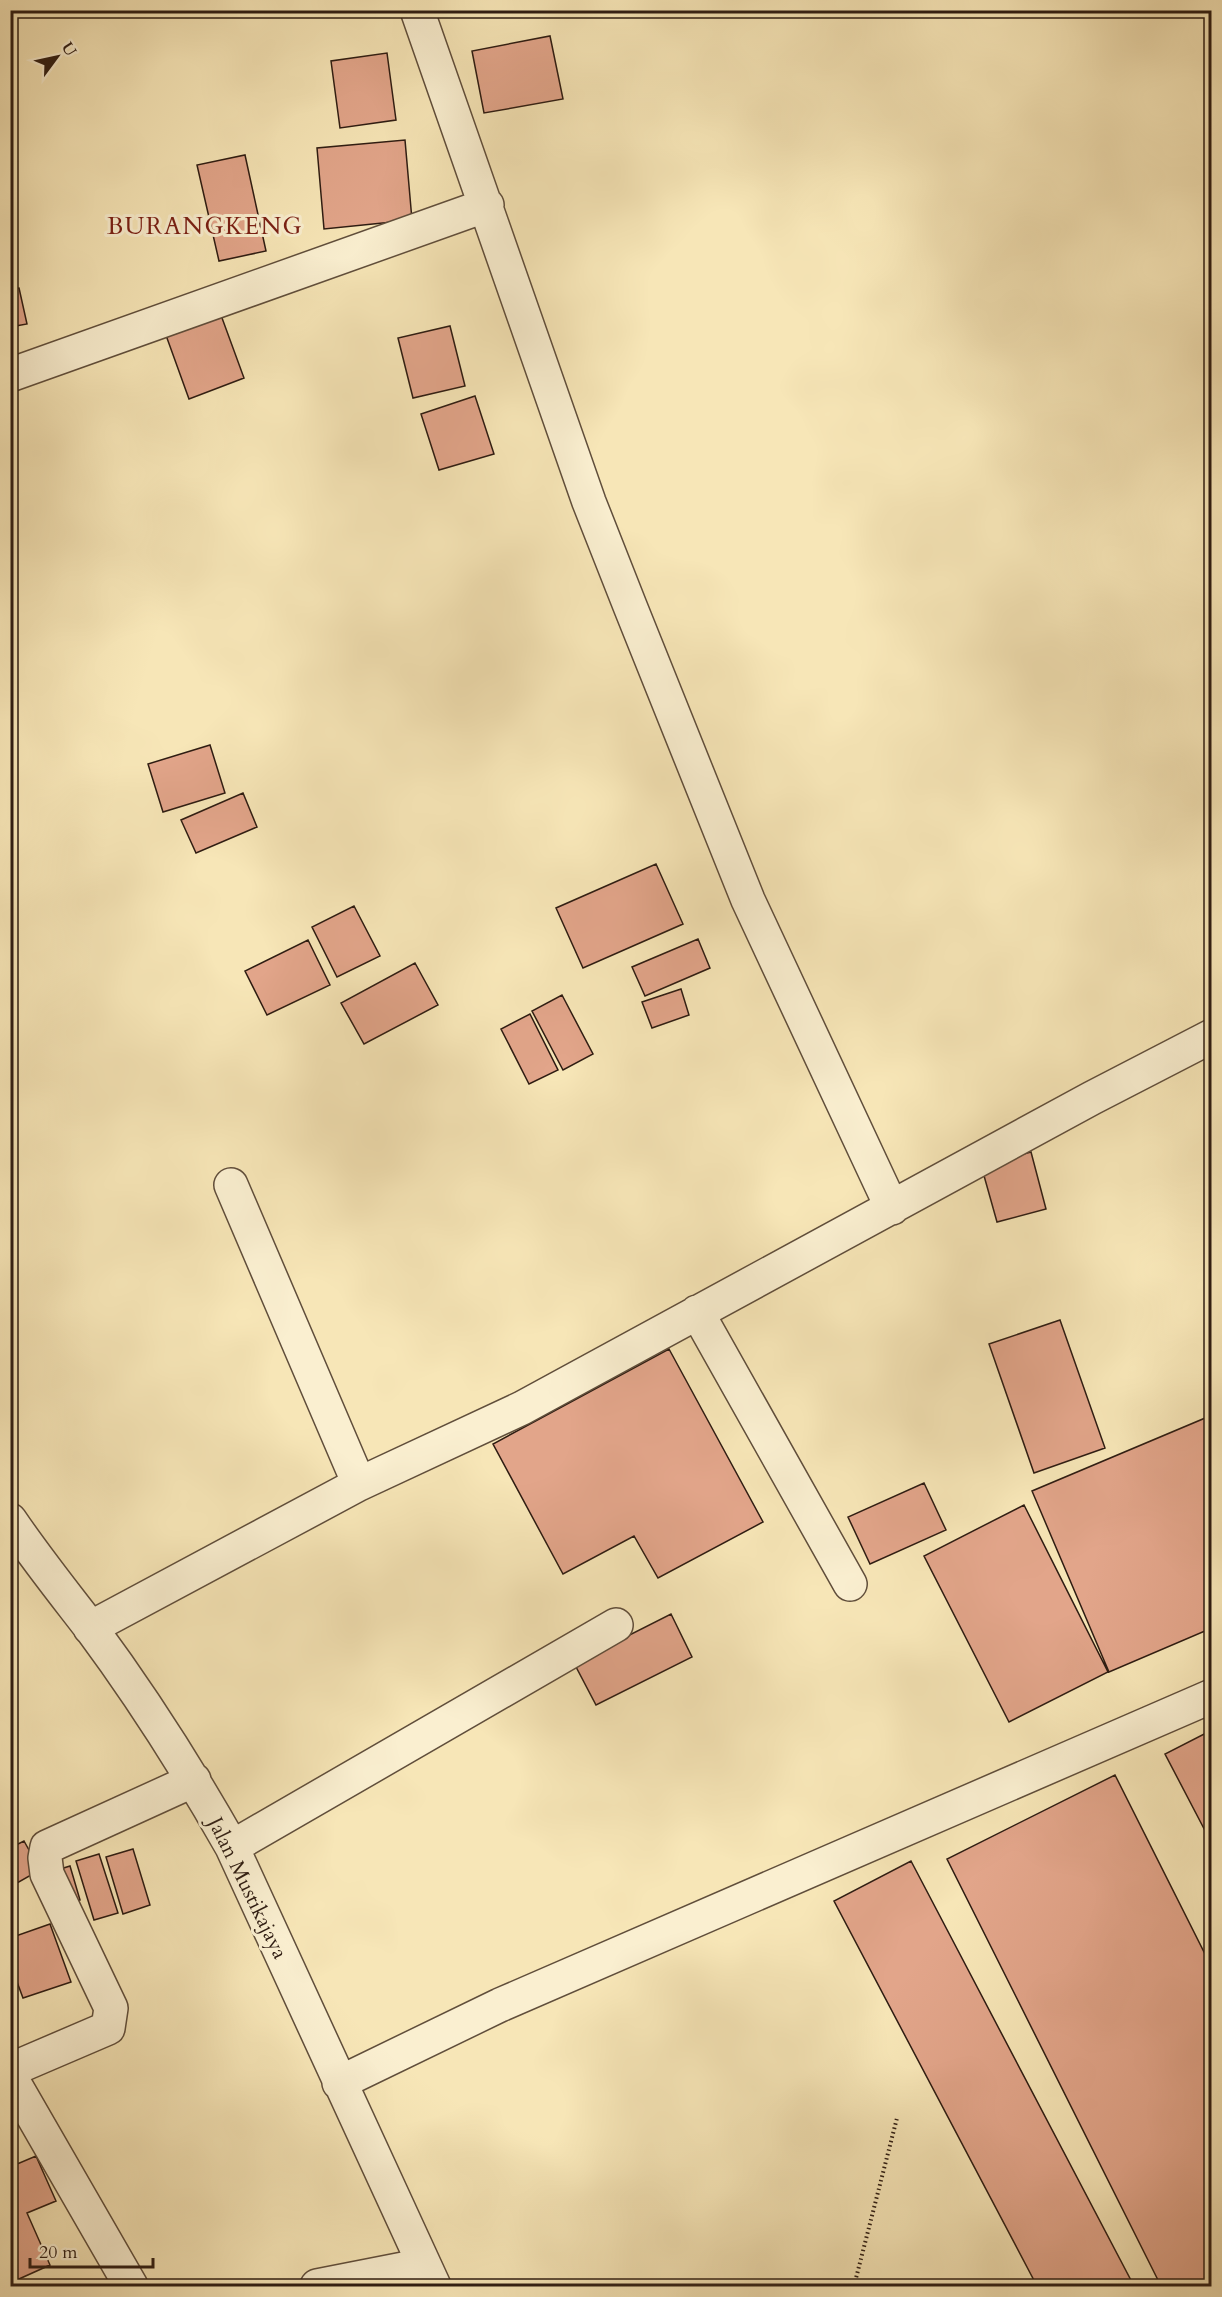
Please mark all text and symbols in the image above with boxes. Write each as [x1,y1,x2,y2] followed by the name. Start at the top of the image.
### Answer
[27,27,87,87] north arrow
[56,38,82,61] text: U
[107,210,303,243] district label: BURANGKENG
[199,1810,294,1964] street label: Jalan Mustikajaya
[30,2231,153,2269] scale bar
[39,2240,78,2265] text: 20 m

